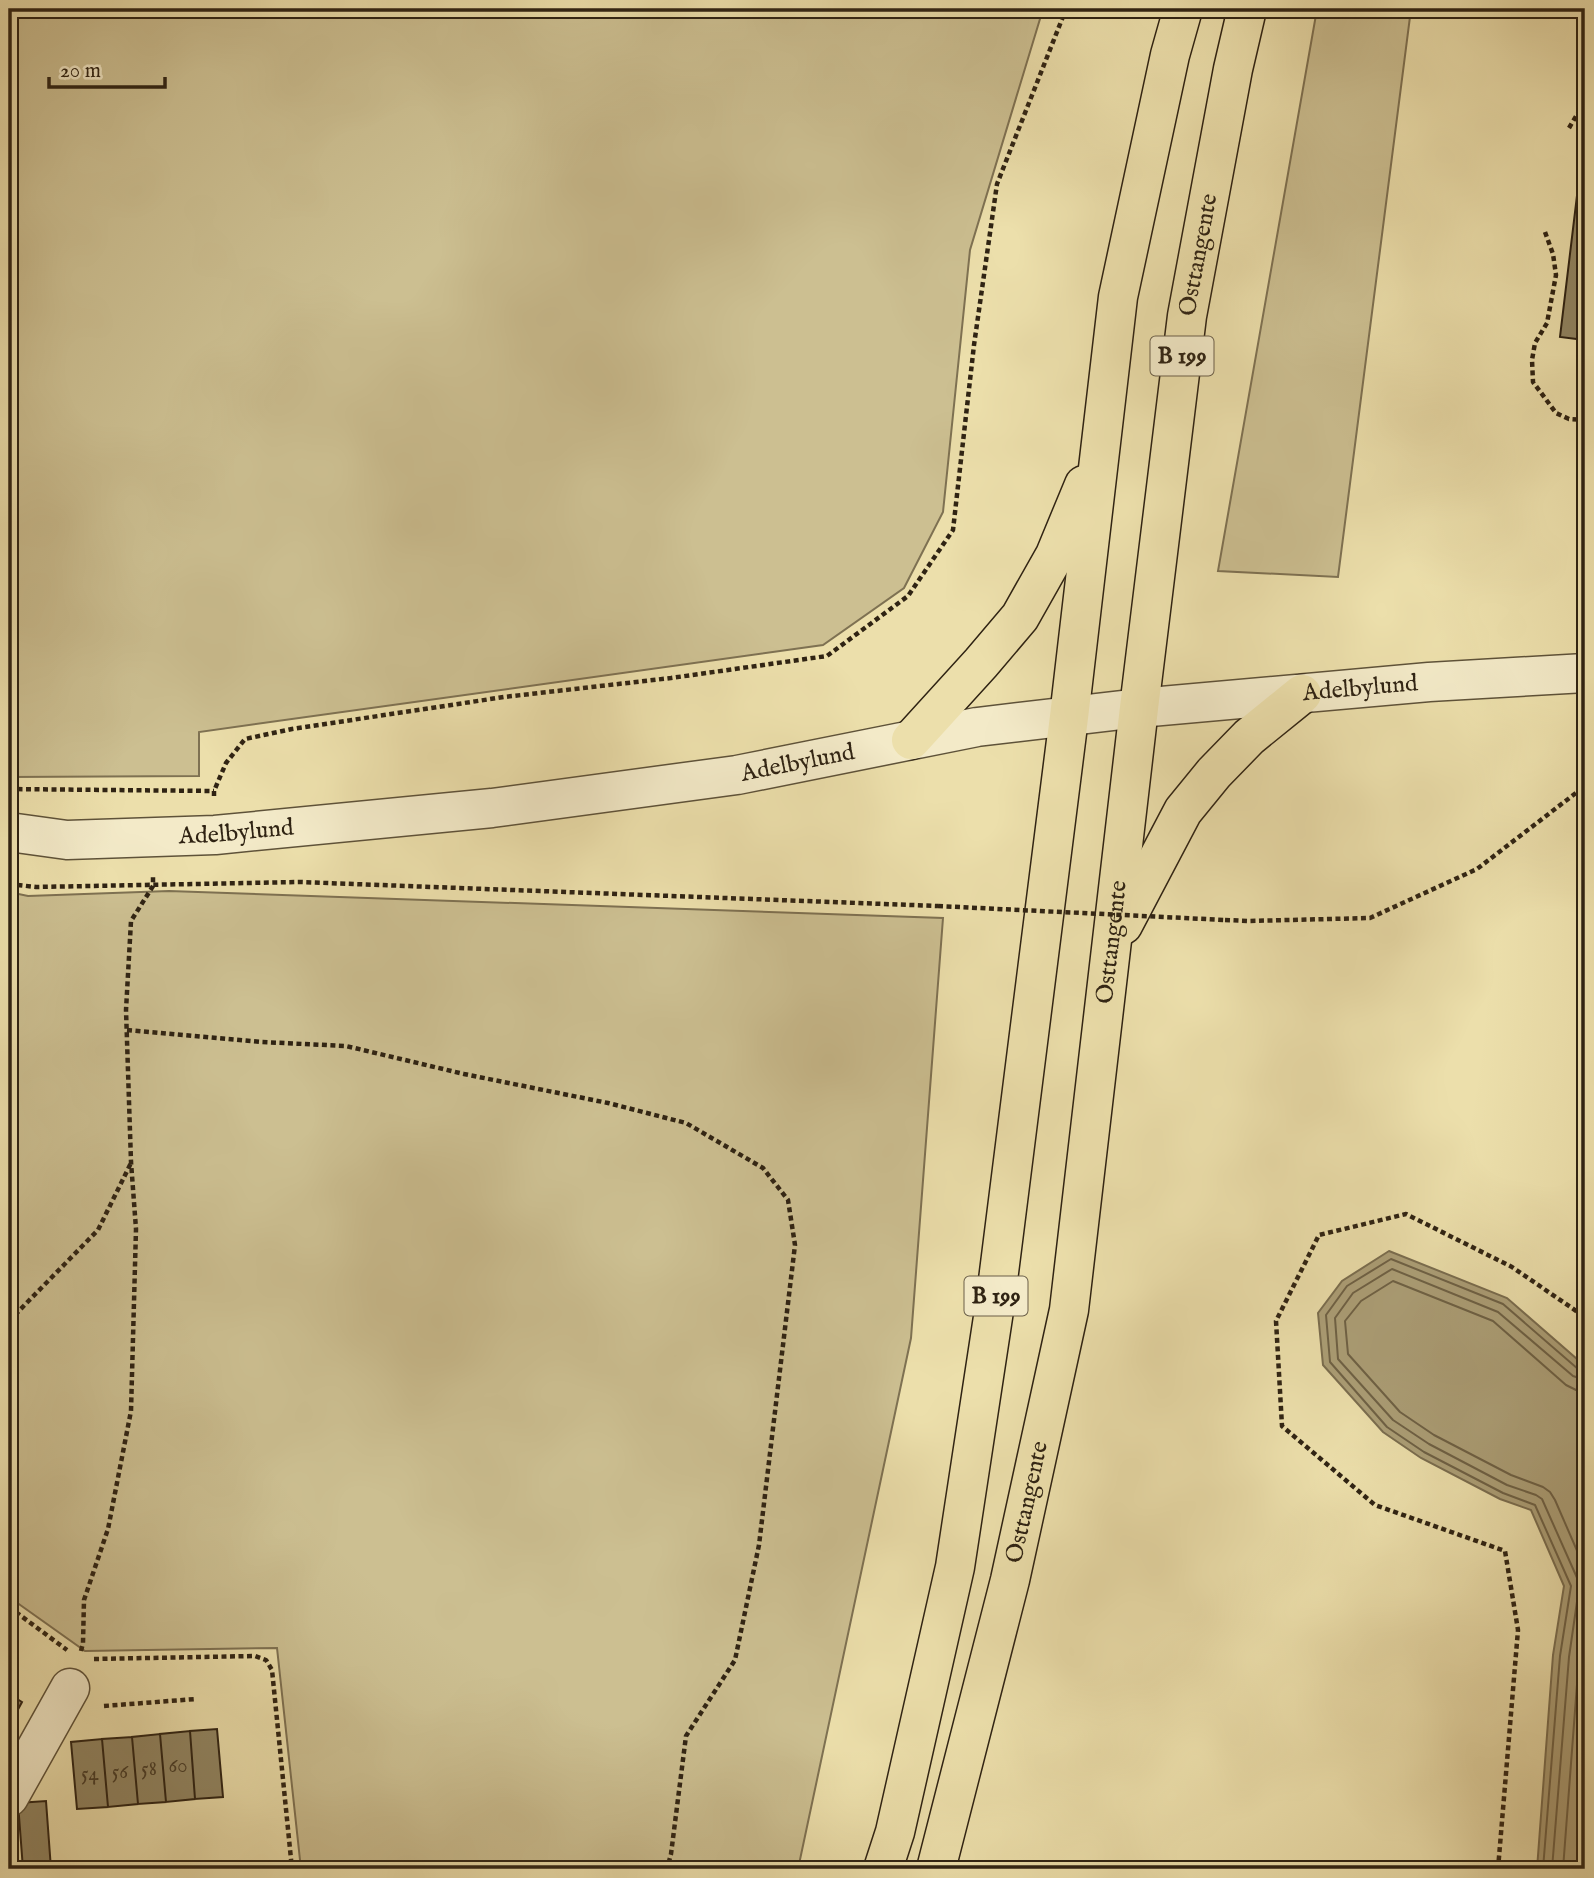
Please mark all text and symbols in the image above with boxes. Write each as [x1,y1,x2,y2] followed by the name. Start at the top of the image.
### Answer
[49,46,164,90] scale bar
[60,58,101,85] text: 20 m
[1172,191,1225,319] street label: Osttangente
[1150,336,1214,376] road number: B 199
[1300,668,1419,709] street label: Adelbylund
[737,736,857,790] street label: Adelbylund
[177,812,295,852] street label: Adelbylund
[1089,879,1134,1006] street label: Osttangente
[964,1276,1028,1316] road number: B 199
[999,1438,1055,1566] street label: Osttangente
[168,1753,188,1780] house number: 60
[141,1756,157,1783] house number: 58
[112,1759,129,1786] house number: 56
[81,1761,100,1788] house number: 54

